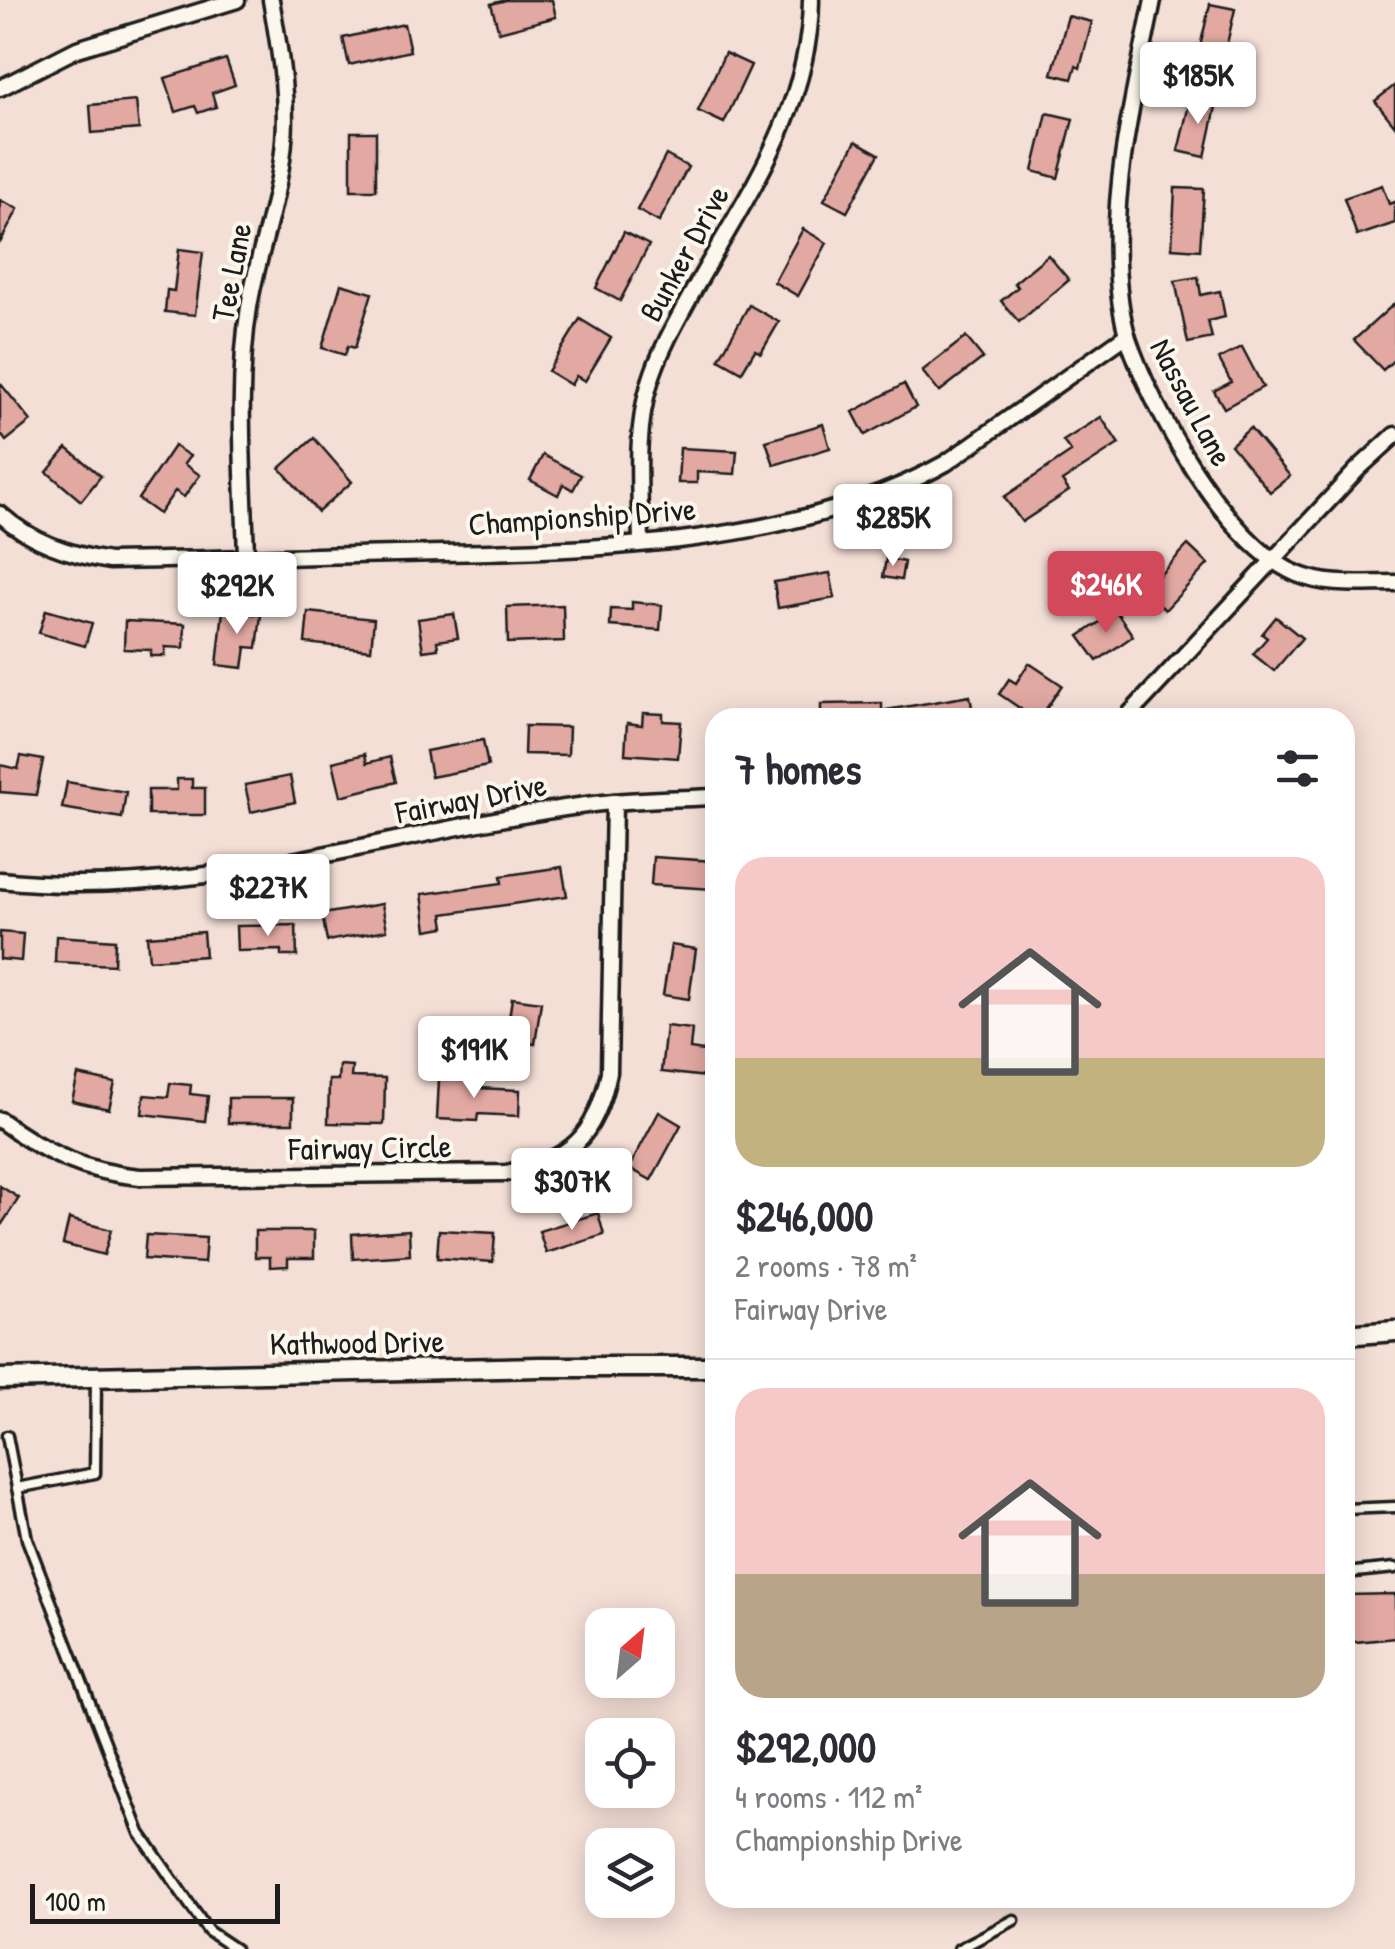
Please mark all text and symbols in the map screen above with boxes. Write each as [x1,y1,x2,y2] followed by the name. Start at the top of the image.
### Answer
[1128,42,1268,127] pin: $185K
[1162,53,1234,96] text: $185K
[629,177,739,329] street label: Bunker Drive
[200,219,262,325] street label: Tee Lane
[1140,331,1244,473] street label: Nassau Lane
[823,484,963,569] pin: $285K
[467,487,697,545] street label: Championship Drive
[855,495,931,538] text: $285K
[1036,551,1176,636] pin: $246K
[167,552,307,637] pin: $292K
[1070,562,1142,605] text: $246K
[200,563,274,606] text: $292K
[735,740,861,797] text: 7 homes
[1270,741,1325,796] icon: filters
[391,762,550,834] street label: Fairway Drive
[198,854,338,939] pin: $227K
[229,865,307,908] text: $227K
[940,922,1120,1102] icon: home
[404,1016,544,1101] pin: $191K
[440,1027,508,1070] text: $191K
[287,1124,452,1170] street label: Fairway Circle
[502,1148,642,1233] pin: $307K
[533,1159,611,1202] text: $307K
[735,1187,873,1244] text: $246,000
[735,1244,917,1287] text: 2 rooms · 78 m²
[735,1287,888,1330] text: Fairway Drive
[269,1319,445,1365] street label: Kathwood Drive
[940,1453,1120,1633] icon: home
[585,1608,675,1698] north arrow
[585,1608,675,1918] map controls
[585,1718,675,1808] button: locate
[735,1718,876,1775] text: $292,000
[735,1775,922,1818] text: 4 rooms · 112 m²
[735,1818,963,1861] text: Championship Drive
[585,1828,675,1918] button: layers
[30,1879,280,1924] scale bar
[45,1882,106,1920] text: 100 m

